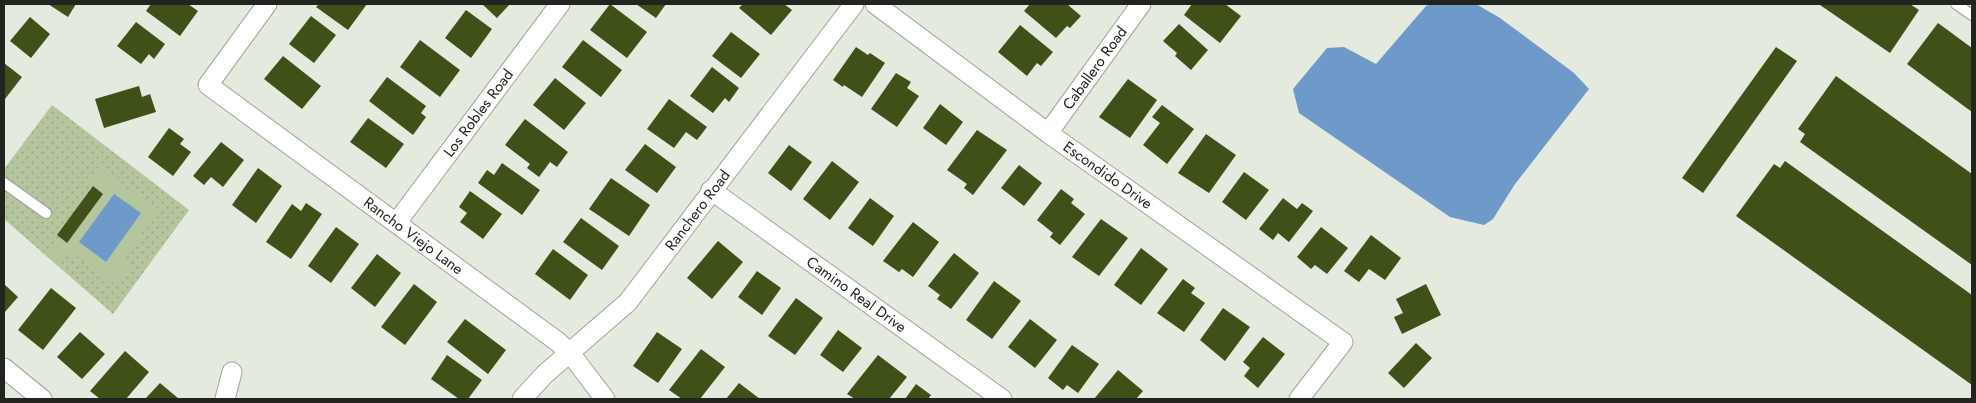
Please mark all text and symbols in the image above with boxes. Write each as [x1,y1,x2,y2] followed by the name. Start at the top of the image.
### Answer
[1057,22,1132,114] street label: Caballero Road
[438,65,519,162] street label: Los Robles Road
[1059,136,1157,215] street label: Escondido Drive
[660,165,735,255] street label: Ranchero Road
[359,192,468,280] street label: Rancho Viejo Lane
[802,251,911,338] street label: Camino Real Drive

